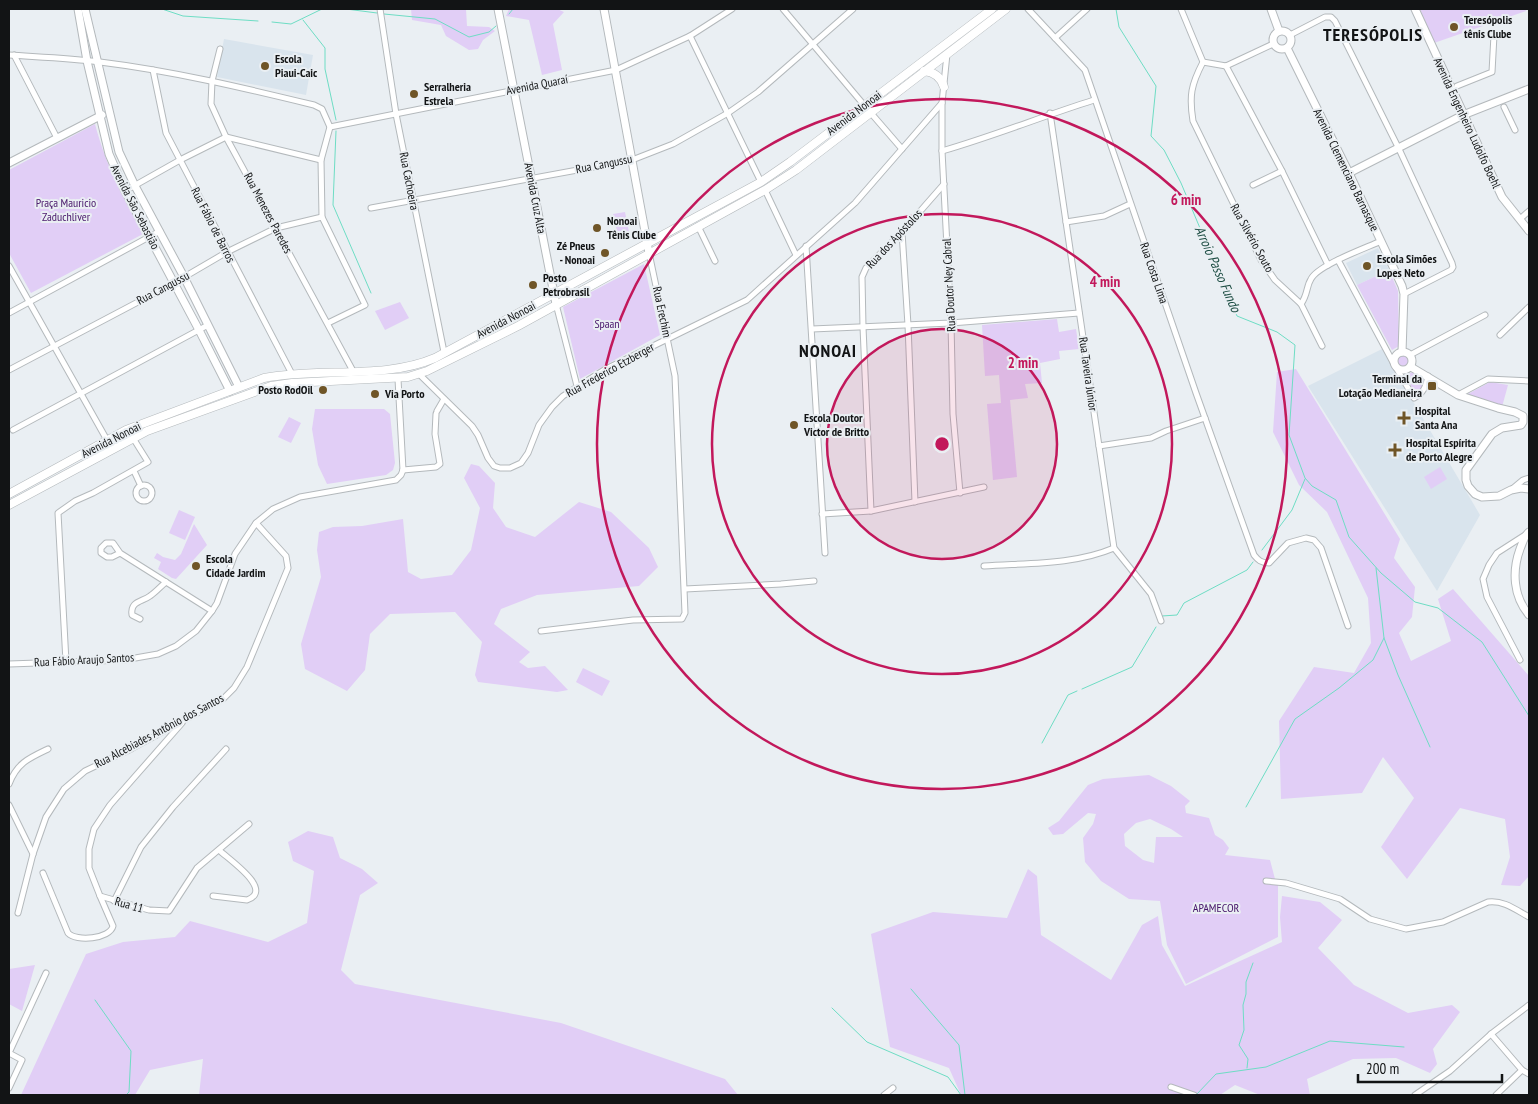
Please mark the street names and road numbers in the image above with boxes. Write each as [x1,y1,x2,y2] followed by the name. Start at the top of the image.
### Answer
[1430,55,1505,191] street label: Avenida Engenheiro Ludolfo Boehl
[505,71,569,98] street label: Avenida Quaraí
[823,87,884,138] street label: Avenida Nonoai
[1310,106,1383,234] street label: Avenida Clemenciano Barnasque
[397,151,423,211] street label: Rua Cachoeira
[574,151,634,176] street label: Rua Cangussu
[521,161,550,235] street label: Avenida Cruz Alta
[108,162,163,252] street label: Avenida São Sebastião
[241,170,296,256] street label: Rua Menezes Paredes
[188,185,239,265] street label: Rua Fábio de Barros
[1227,201,1277,275] street label: Rua Silvério Souto
[862,206,925,271] street label: Rua dos Apóstolos
[939,238,958,332] street label: Rua Doutor Ney Cabral
[1137,240,1172,306] street label: Rua Costa Lima
[134,267,192,308] street label: Rua Cangussu
[650,285,675,339] street label: Rua Erechim
[474,298,538,341] street label: Avenida Nonoai
[1076,336,1101,413] street label: Rua Taveira Júnior
[563,339,657,400] street label: Rua Frederico Etzberger
[78,418,143,461] street label: Avenida Nonoai
[34,649,134,670] street label: Rua Fábio Araujo Santos
[92,690,226,771] street label: Rua Alcebiades Antônio dos Santos
[113,893,145,916] street label: Rua 11

